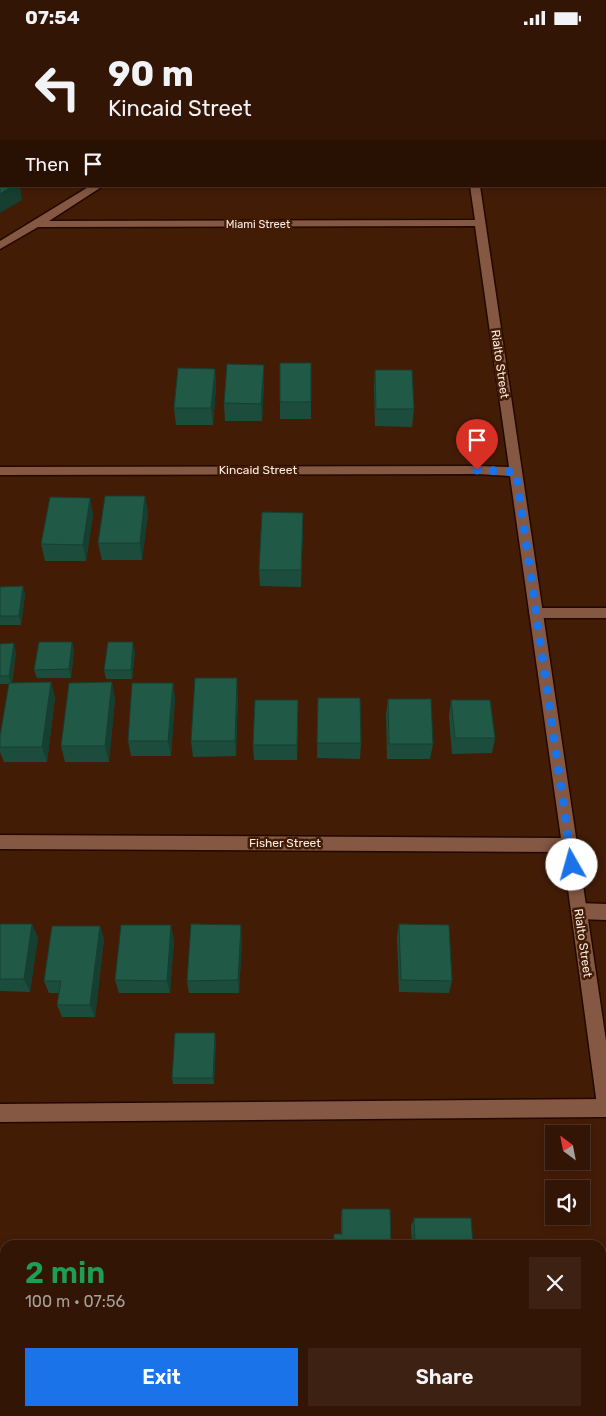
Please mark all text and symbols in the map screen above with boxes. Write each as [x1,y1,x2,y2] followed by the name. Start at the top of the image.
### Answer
[25,6,80,29] text: 07:54
[108,53,194,95] text: 90 m
[25,55,90,120] icon: left
[108,95,252,122] text: Kincaid Street
[79,150,107,178] icon: arrive
[25,153,69,176] text: Then
[226,218,291,231] street label: Miami Street
[488,329,512,400] street label: Rialto Street
[456,419,498,470] pin
[463,426,491,454] icon: arrive
[219,463,297,477] street label: Kincaid Street
[249,836,321,850] street label: Fisher Street
[545,838,597,890] position arrow
[571,908,595,979] street label: Rialto Street
[545,1125,590,1170] north arrow
[545,1125,590,1225] map controls
[545,1180,590,1225] button: sound
[25,1255,105,1291] text: 2 min
[529,1257,581,1309] button: close
[25,1292,125,1311] text: 100 m · 07:56
[25,1348,298,1406] button: Exit
[308,1348,581,1406] button: Share

